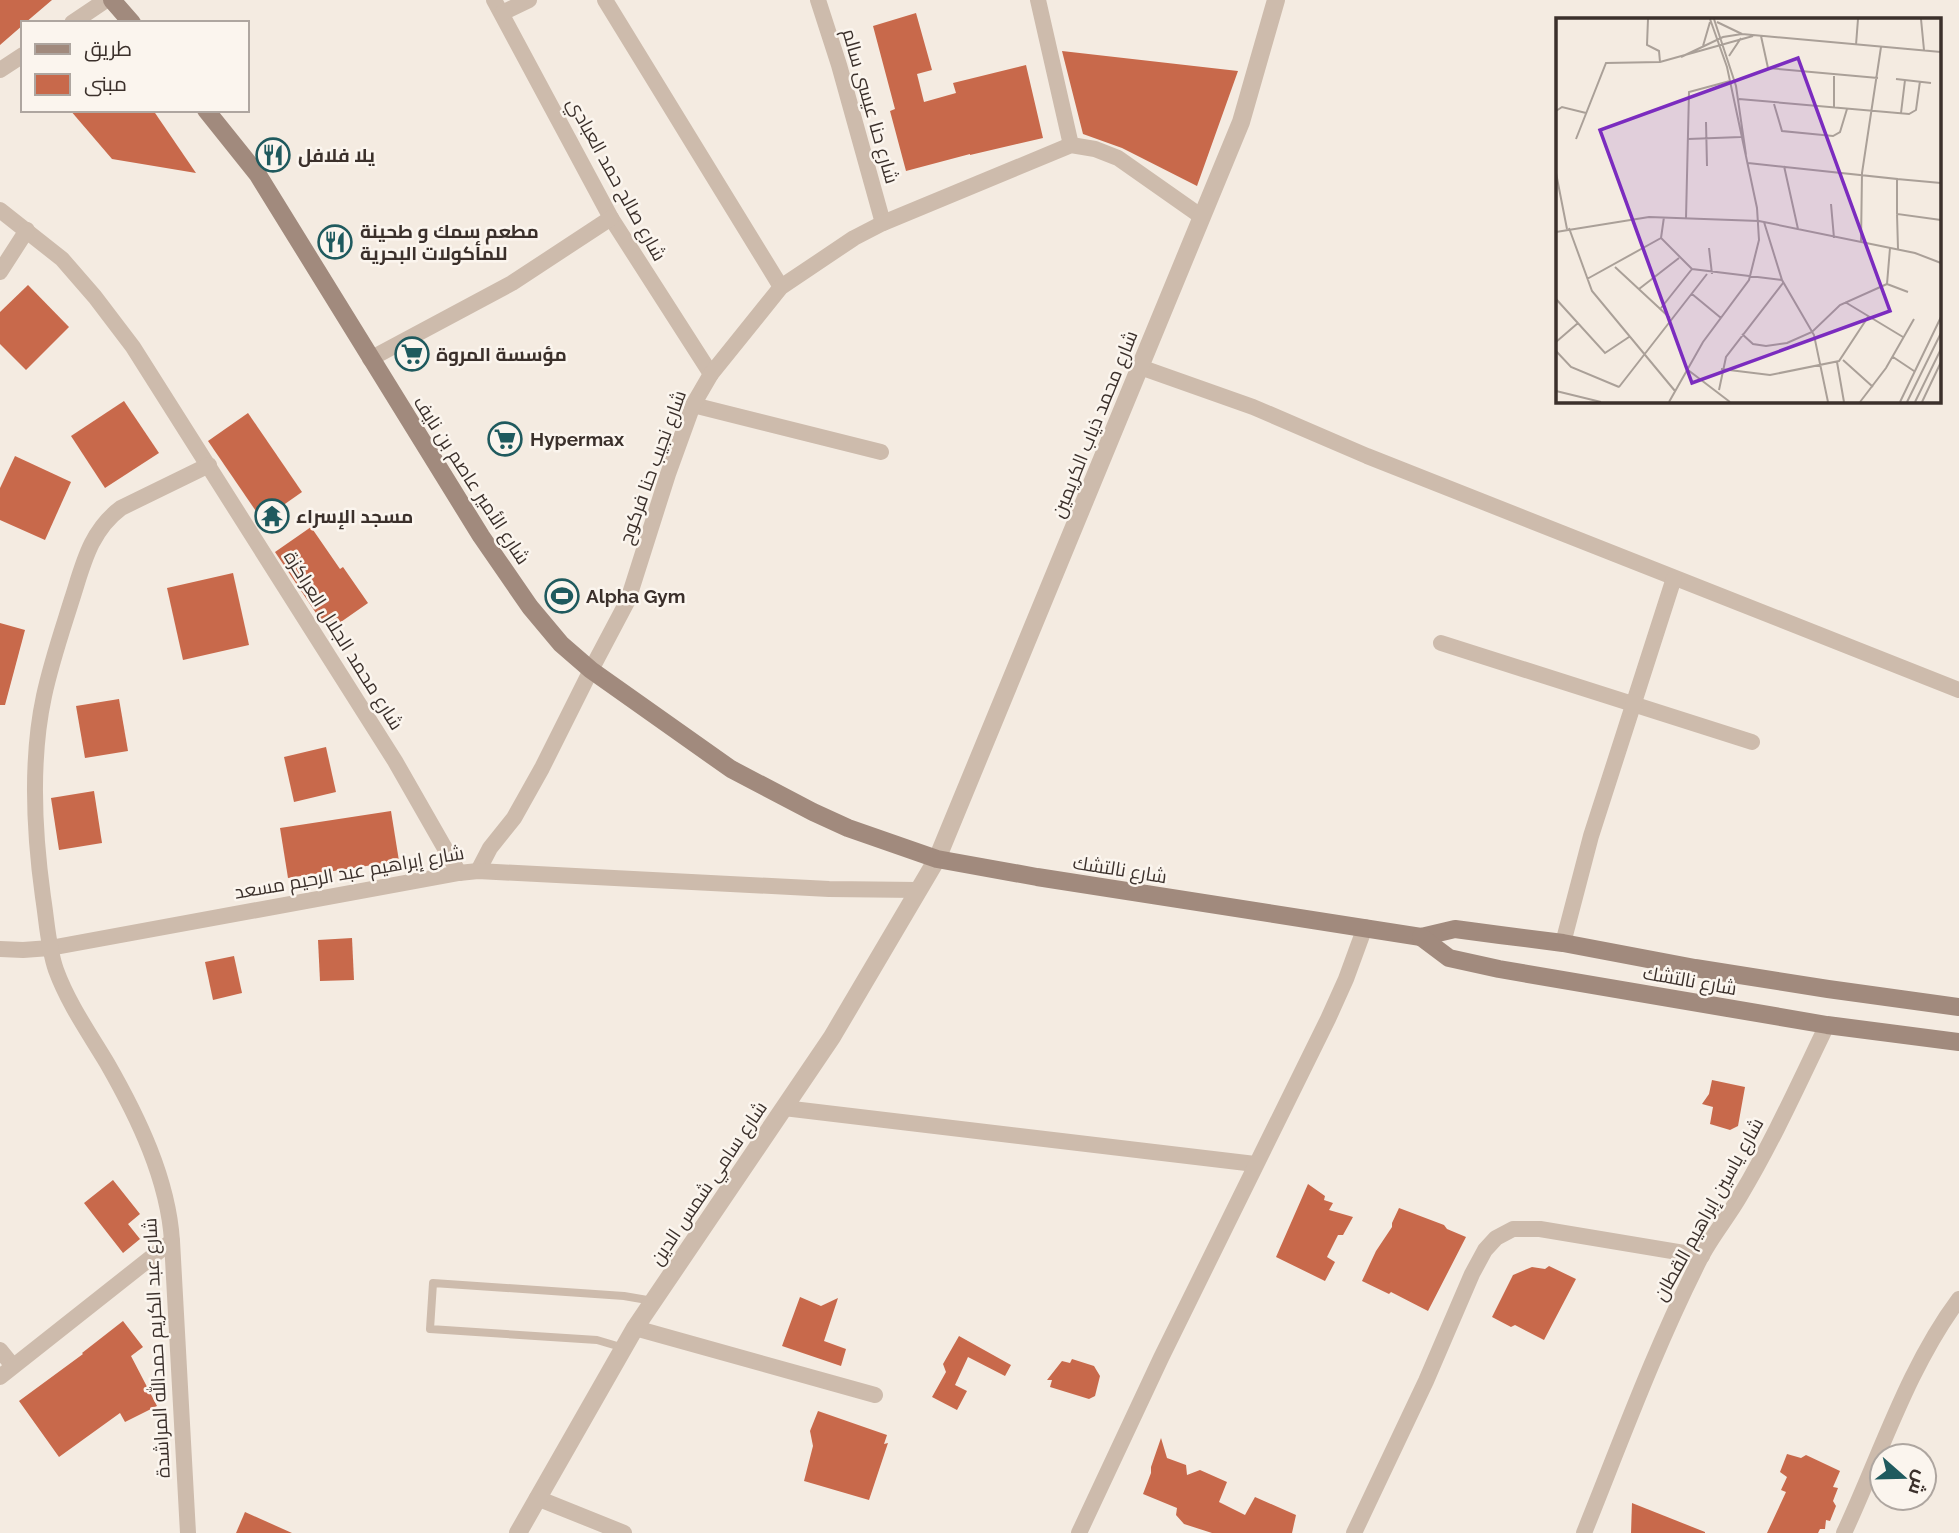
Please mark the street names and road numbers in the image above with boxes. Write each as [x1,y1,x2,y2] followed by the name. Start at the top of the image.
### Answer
[835,26,904,187] street label: شارع حنا عيسى سالم
[560,94,671,266] street label: شارع صالح حمد العبادي
[1046,327,1144,522] street label: شارع محمد ذياب الكريمين
[614,387,693,548] street label: شارع نجيب حنا فركوح
[407,392,535,570] street label: شارع الأمير عاصم بن نايف
[277,546,408,735] street label: شارع محمد الجلال العراكزة
[232,841,466,906] street label: شارع إبراهيم عبد الرحيم مسعد
[1071,851,1169,890] street label: شارع نالتشك
[1641,961,1739,1002] street label: شارع نالتشك
[645,1097,774,1271] street label: شارع سامي شمس الدين
[1648,1114,1770,1306] street label: شارع ياسين إبراهيم القطان
[137,1217,177,1479] street label: شارع عبد الكريم حمدالله المراشدة

